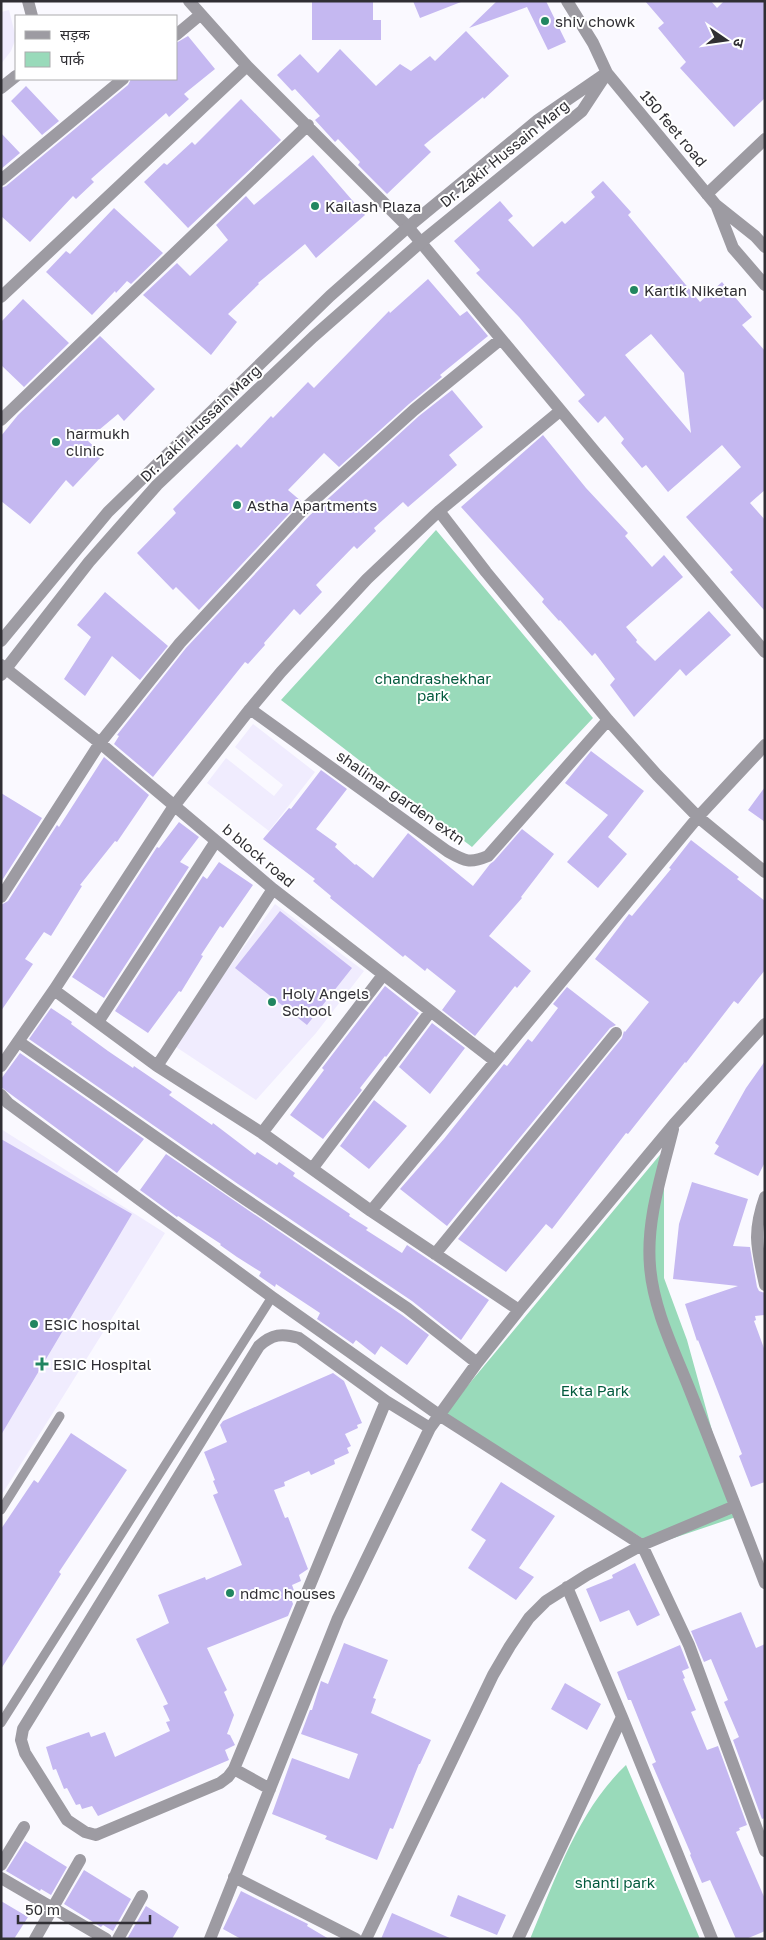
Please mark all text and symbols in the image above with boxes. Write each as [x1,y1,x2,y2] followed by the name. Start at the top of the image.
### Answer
[555,12,636,30] place label: shiv chowk
[15,15,178,80] legend
[539,15,551,27] marker: shiv chowk
[701,15,751,65] north arrow
[60,25,90,43] text: सड़क
[730,37,748,50] text: उ
[60,50,84,68] text: पार्क
[637,86,711,170] street label: 150 feet road
[436,95,572,211] street label: Dr. Zakir Hussain Marg
[325,197,421,215] place label: Kailash Plaza
[309,200,321,212] marker: Kailash Plaza
[644,281,747,299] place label: Kartik Niketan
[628,284,640,296] marker: Kartik Niketan
[136,361,264,485] street label: Dr. Zakir Hussain Marg
[66,424,130,459] place label: harmukh clinic
[50,436,62,448] marker: harmukh clinic
[247,496,377,514] place label: Astha Apartments
[231,499,243,511] marker: Astha Apartments
[375,669,491,704] park label: chandrashekhar park
[333,746,469,848] street label: shalimar garden extn
[219,820,299,890] street label: b block road
[282,984,369,1019] place label: Holy Angels School
[266,996,278,1008] marker: Holy Angels School
[44,1315,140,1333] place label: ESIC hospital
[28,1318,40,1330] marker: ESIC hospital
[53,1355,151,1373] place label: ESIC Hospital
[35,1357,49,1371] marker: ESIC Hospital
[561,1381,630,1399] park label: Ekta Park
[240,1584,336,1602] place label: ndmc houses
[224,1587,236,1599] marker: ndmc houses
[575,1873,656,1891] park label: shanti park
[18,1892,150,1924] scale bar
[25,1900,60,1918] text: 50 m

